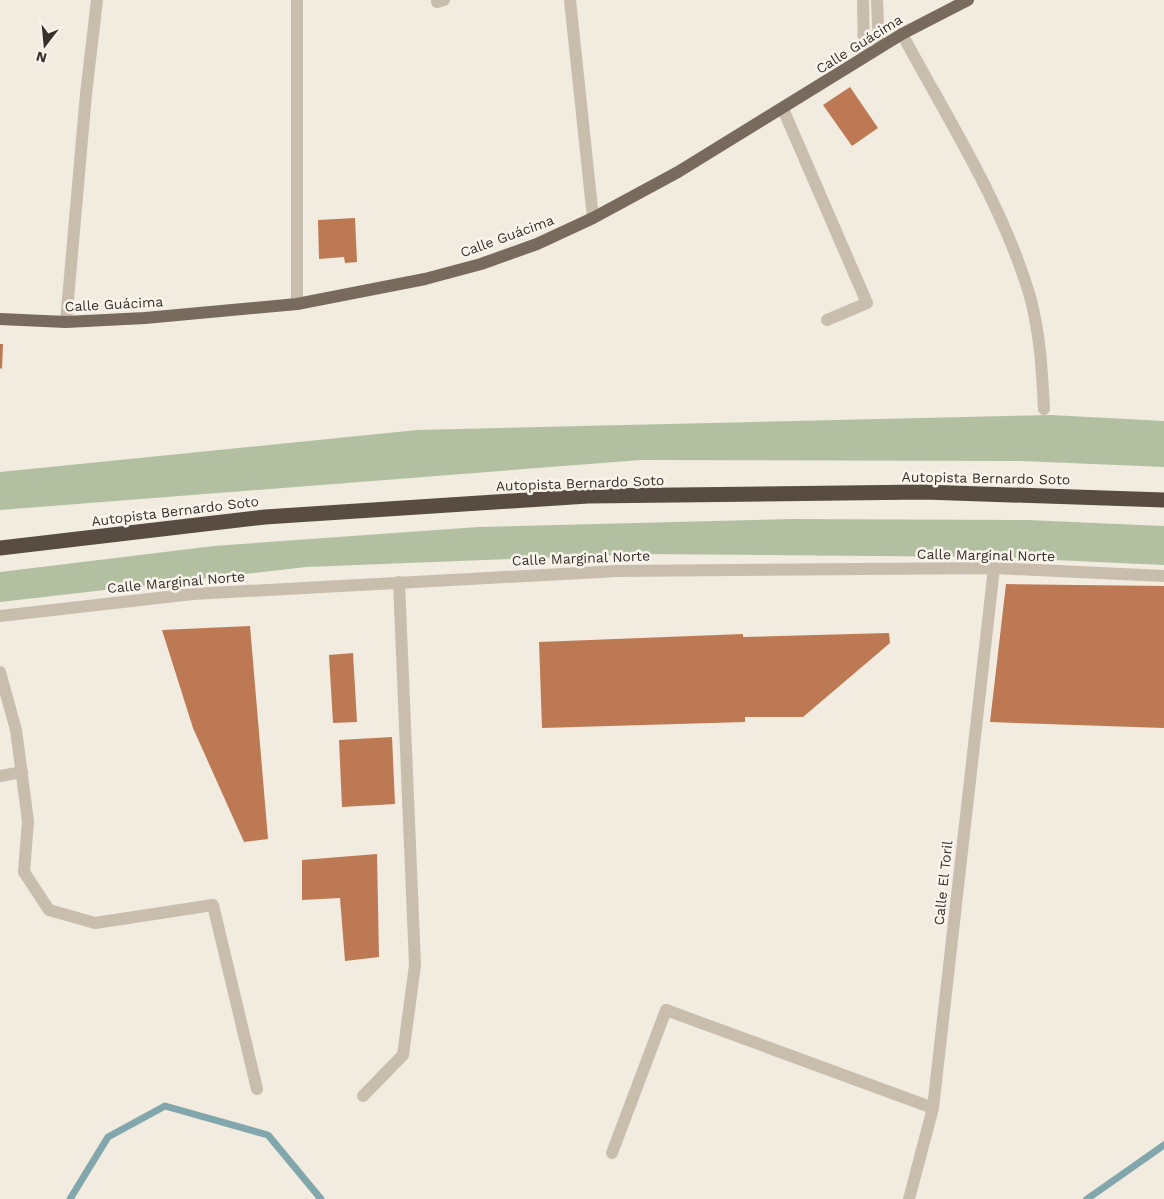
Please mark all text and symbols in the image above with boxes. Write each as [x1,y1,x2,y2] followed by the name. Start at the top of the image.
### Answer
[813,11,905,77] street label: Calle Guácima
[20,20,70,70] north arrow
[34,48,49,67] text: N
[458,212,556,260] street label: Calle Guácima
[64,293,164,315] street label: Calle Guácima
[902,469,1070,487] street label: Autopista Bernardo Soto
[495,472,665,494] street label: Autopista Bernardo Soto
[90,493,260,529] street label: Autopista Bernardo Soto
[917,546,1055,564] street label: Calle Marginal Norte
[512,548,650,568] street label: Calle Marginal Norte
[106,568,246,596] street label: Calle Marginal Norte
[931,839,955,926] street label: Calle El Toril

